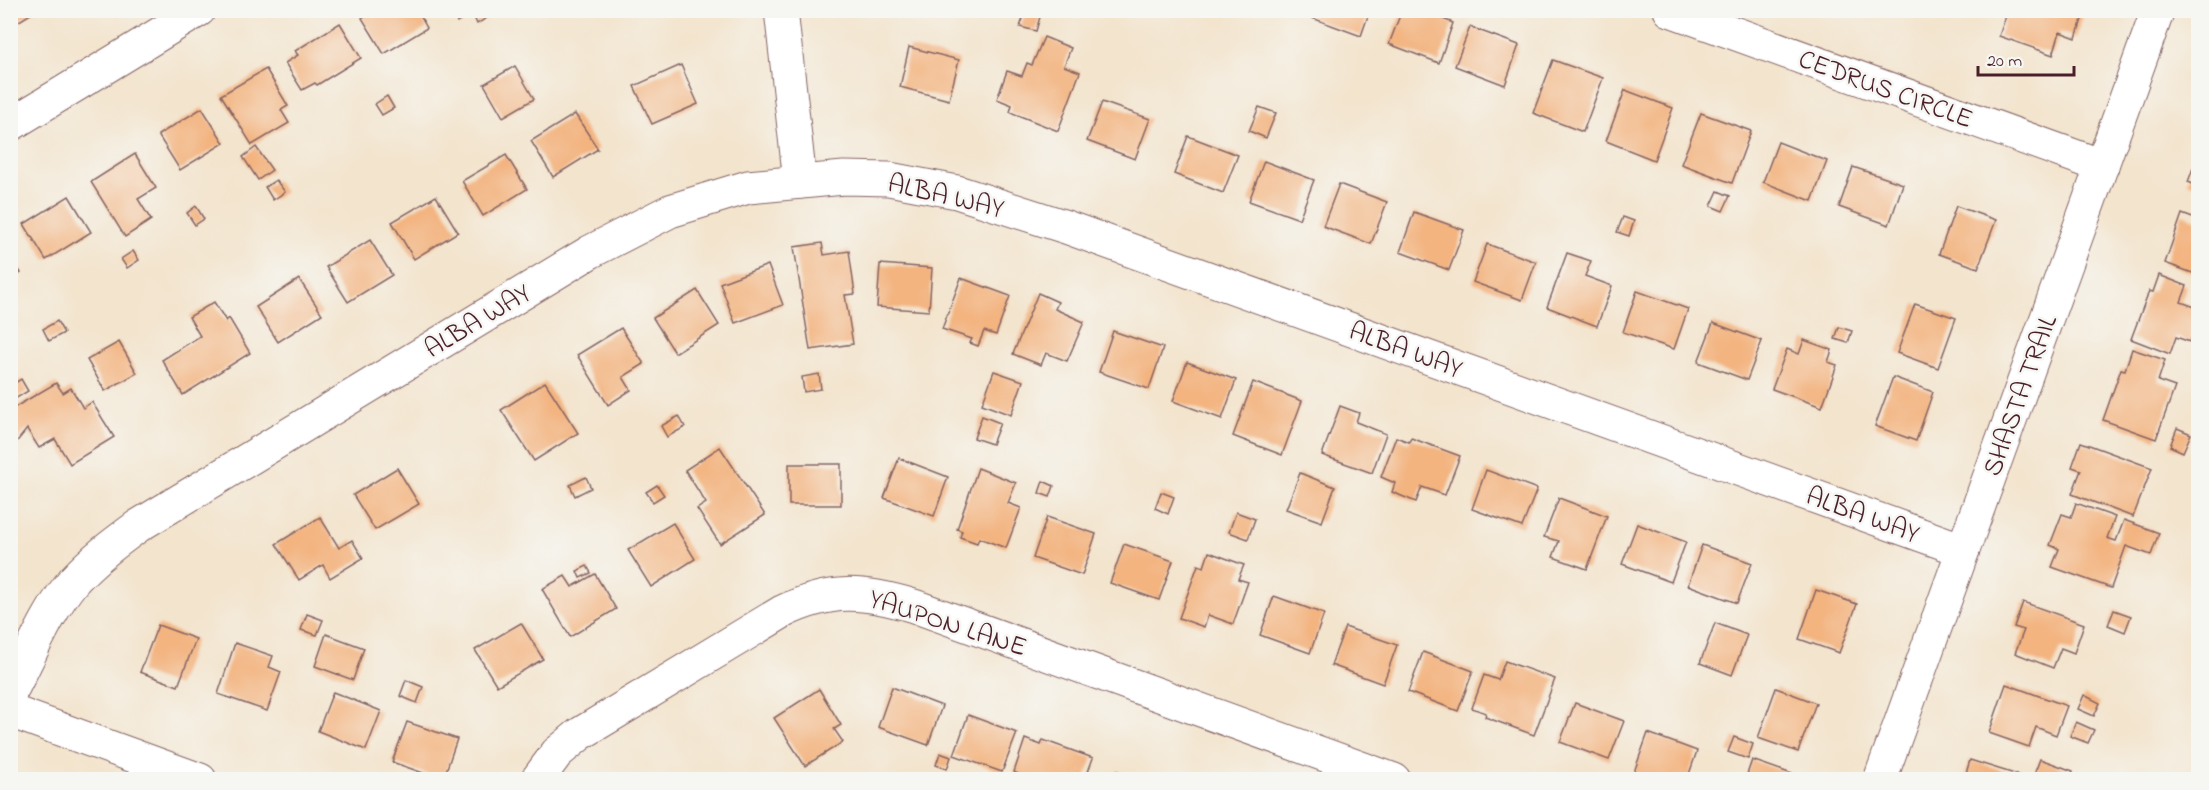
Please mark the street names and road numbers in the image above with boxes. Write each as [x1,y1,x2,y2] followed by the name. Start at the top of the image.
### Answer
[1792,41,1978,140] street label: CEDRUS CIRCLE
[884,165,1008,230] street label: ALBA WAY
[418,275,539,369] street label: ALBA WAY
[1974,310,2069,482] street label: SHASTA TRAIL
[1343,313,1468,390] street label: ALBA WAY
[1800,478,1925,555] street label: ALBA WAY
[863,580,1031,668] street label: YAUPON LANE

